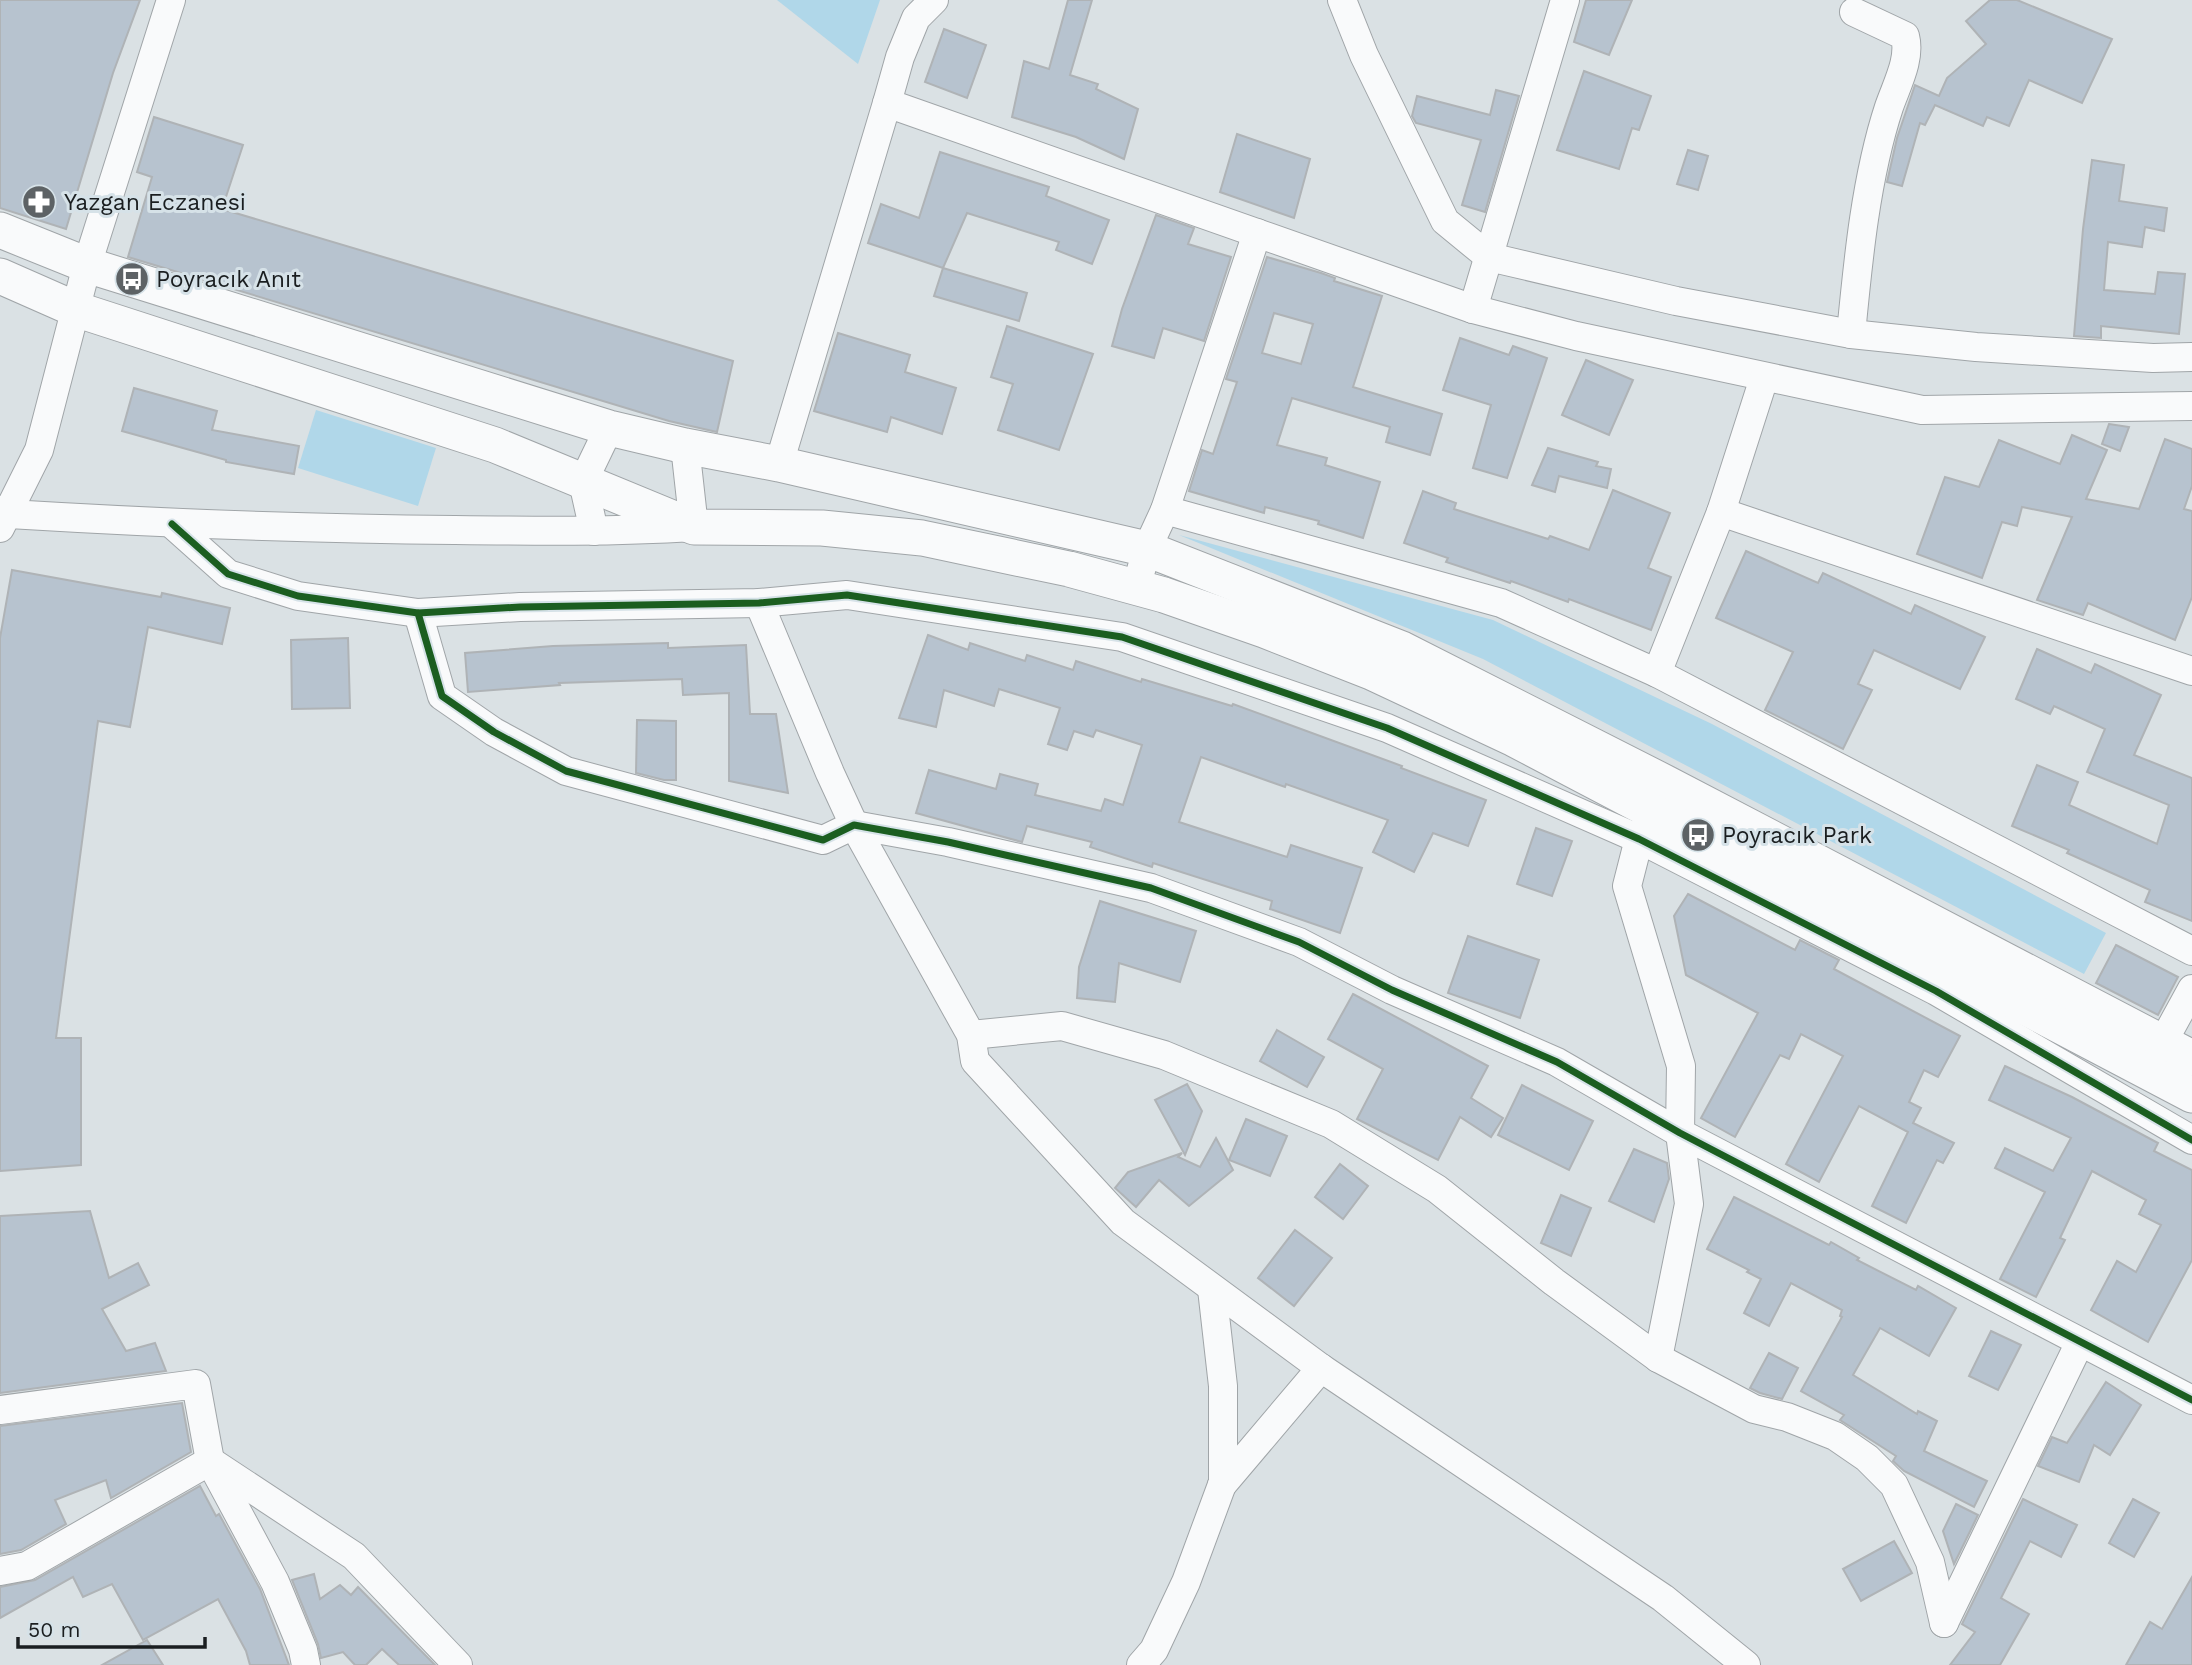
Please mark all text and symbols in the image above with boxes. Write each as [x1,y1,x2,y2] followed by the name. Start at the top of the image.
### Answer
[20,183,58,221] pharmacy icon: Yazgan Eczanesi
[64,189,246,216] place label: Yazgan Eczanesi
[113,260,151,298] bus stop icon: Poyracık Anıt
[156,266,301,293] place label: Poyracık Anıt
[1679,816,1717,854] bus stop icon: Poyracık Park
[1722,822,1872,849] place label: Poyracık Park
[18,1606,205,1650] scale bar
[28,1617,80,1642] text: 50 m

